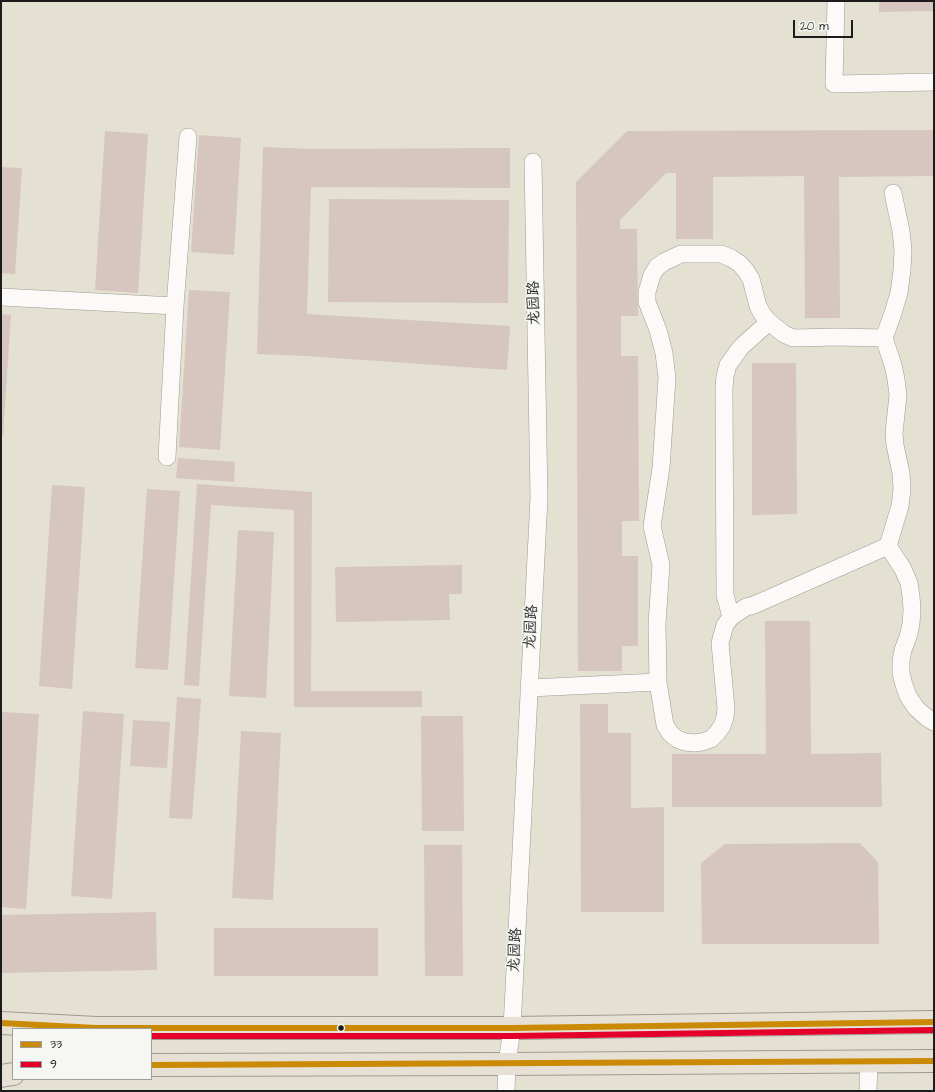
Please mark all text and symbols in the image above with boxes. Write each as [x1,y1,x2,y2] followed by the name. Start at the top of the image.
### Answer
[795,12,855,38] scale bar
[800,18,829,35] text: 20 m
[526,280,544,326] street label: 龙园路
[522,604,542,650] street label: 龙园路
[506,927,526,973] street label: 龙园路
[336,1023,346,1033] unlabelled marker
[12,1028,152,1080] legend
[50,1036,62,1053] text: 33
[50,1056,57,1073] text: 9

